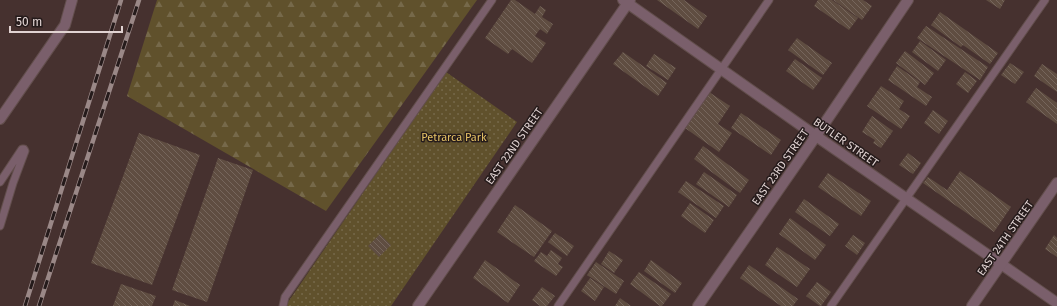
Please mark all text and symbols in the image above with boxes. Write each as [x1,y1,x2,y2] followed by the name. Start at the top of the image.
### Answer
[10,8,122,34] scale bar
[16,15,42,29] text: 50 m
[483,105,546,187] street label: EAST 22ND STREET
[811,115,881,170] street label: BUTLER STREET
[749,127,812,208] street label: EAST 23RD STREET
[421,131,487,144] park label: Petrarca Park
[975,198,1036,278] street label: EAST 24TH STREET

